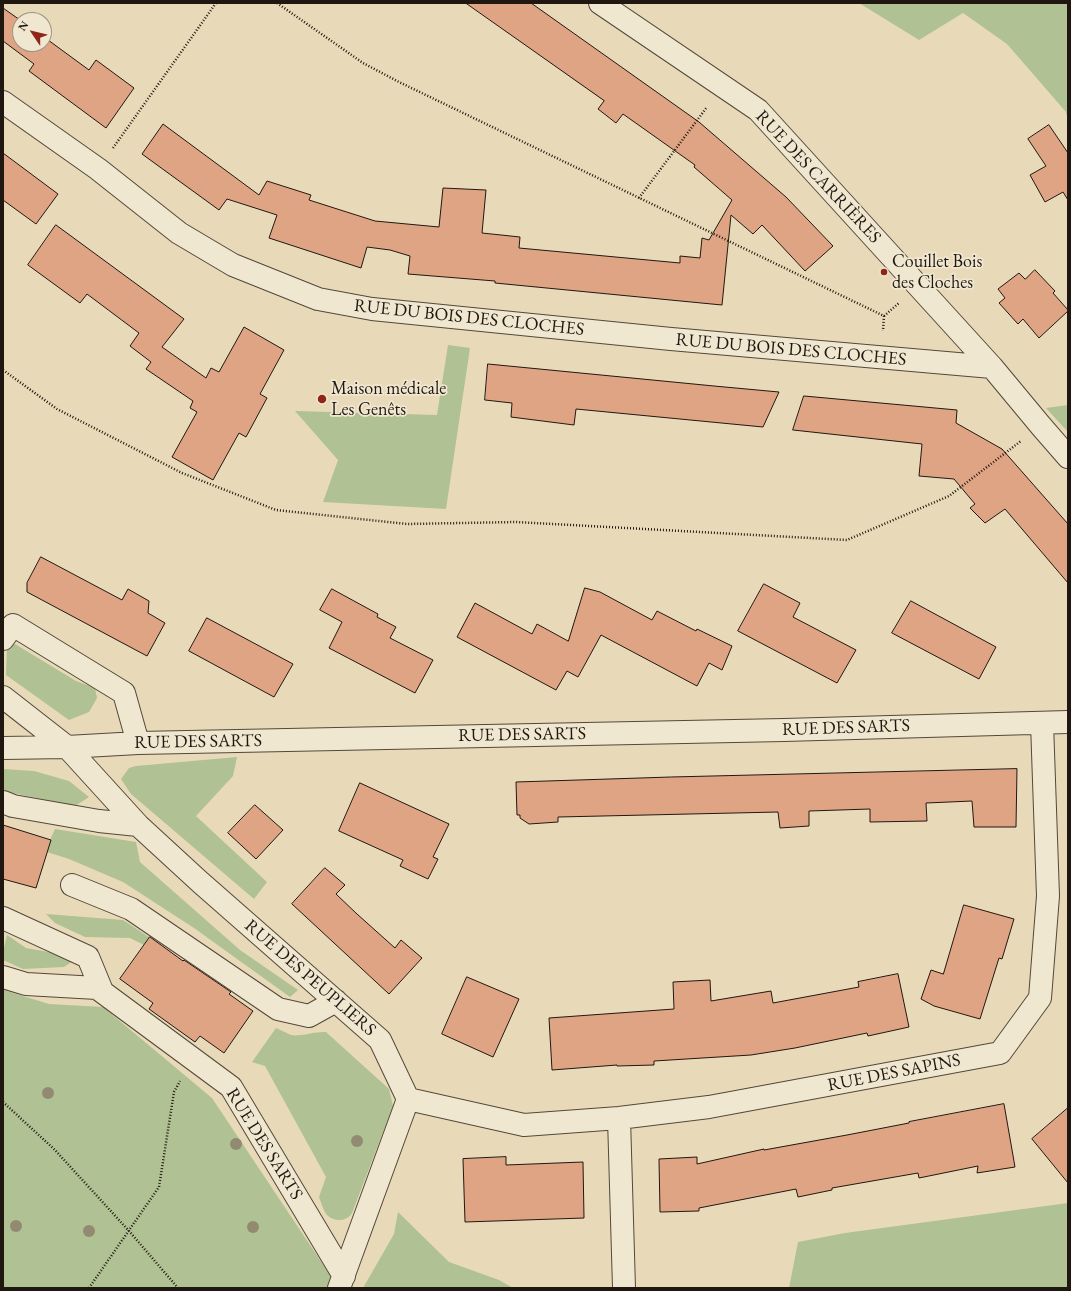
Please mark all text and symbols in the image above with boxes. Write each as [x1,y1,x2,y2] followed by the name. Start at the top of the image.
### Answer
[12,12,52,52] north arrow
[15,18,31,33] text: N
[751,106,885,248] street label: RUE DES CARRIÈRES
[892,251,982,294] place label: Couillet Bois des Cloches
[879,267,889,277] marker: Couillet Bois des Cloches
[353,295,585,341] street label: RUE DU BOIS DES CLOCHES
[675,329,907,371] street label: RUE DU BOIS DES CLOCHES
[331,378,446,420] place label: Maison médicale Les Genêts
[316,393,328,405] marker: Maison médicale Les Genêts
[782,715,910,741] street label: RUE DES SARTS
[458,723,586,747] street label: RUE DES SARTS
[134,730,262,754] street label: RUE DES SARTS
[240,915,380,1041] street label: RUE DES PEUPLIERS
[826,1050,962,1096] street label: RUE DES SAPINS
[221,1084,307,1204] street label: RUE DES SARTS

